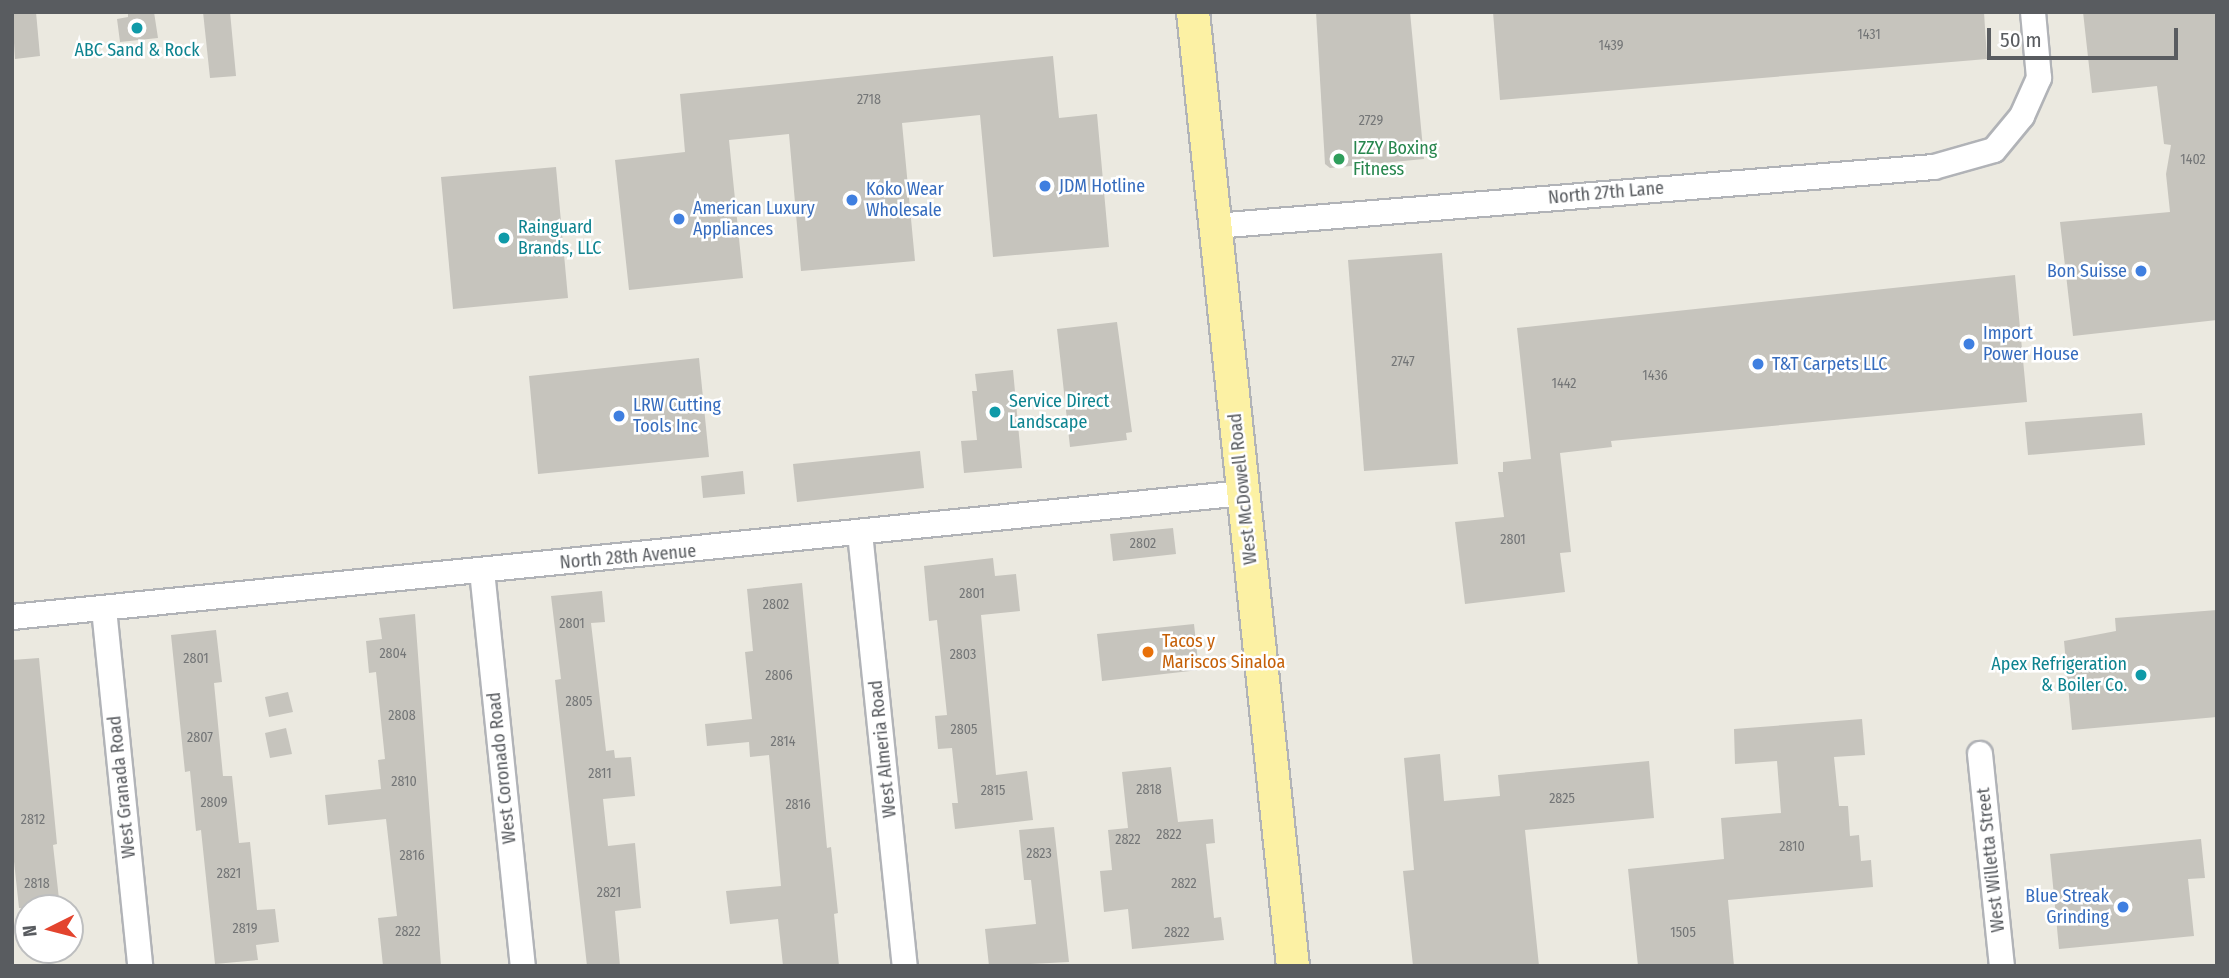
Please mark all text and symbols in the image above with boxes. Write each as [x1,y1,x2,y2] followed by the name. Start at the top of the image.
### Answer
[1991,14,2182,58] scale bar
[129,20,145,36] marker: ABC Sand & Rock
[1857,27,1881,43] house number: 1431
[2000,27,2042,53] text: 50 m
[1598,38,1624,54] house number: 1439
[74,39,200,61] place label: ABC Sand & Rock
[857,92,881,108] house number: 2718
[1359,113,1383,129] house number: 2729
[1353,138,1437,180] place label: IZZY Boxing Fitness
[1331,151,1347,167] marker: IZZY Boxing Fitness
[2180,152,2206,168] house number: 1402
[1059,175,1145,197] place label: JDM Hotline
[1547,177,1665,209] street label: North 27th Lane
[1037,178,1053,194] marker: JDM Hotline
[866,179,944,222] place label: Koko Wear Wholesale
[844,192,860,208] marker: Koko Wear Wholesale
[693,198,815,241] place label: American Luxury Appliances
[671,211,687,227] marker: American Luxury Appliances
[518,217,601,260] place label: Rainguard Brands, LLC
[496,230,512,246] marker: Rainguard Brands, LLC
[2047,260,2127,282] place label: Bon Suisse
[2133,263,2149,279] marker: Bon Suisse
[1983,323,2079,366] place label: Import Power House
[1961,336,1977,352] marker: Import Power House
[1772,353,1887,375] place label: T&T Carpets LLC
[1391,354,1415,370] house number: 2747
[1750,356,1766,372] marker: T&T Carpets LLC
[1642,368,1668,384] house number: 1436
[1551,376,1577,392] house number: 1442
[1009,391,1109,434] place label: Service Direct Landscape
[633,395,721,438] place label: LRW Cutting Tools Inc
[987,404,1003,420] marker: Service Direct Landscape
[611,408,627,424] marker: LRW Cutting Tools Inc
[1224,412,1262,566] street label: West McDowell Road
[1500,532,1526,548] house number: 2801
[1130,536,1156,552] house number: 2802
[559,540,697,574] street label: North 28th Avenue
[959,586,985,602] house number: 2801
[763,597,789,613] house number: 2802
[559,616,585,632] house number: 2801
[1162,631,1285,674] place label: Tacos y Mariscos Sinaloa
[1140,644,1156,660] marker: Tacos y Mariscos Sinaloa
[379,646,407,662] house number: 2804
[950,647,976,663] house number: 2803
[183,651,209,667] house number: 2801
[1991,654,2127,696] place label: Apex Refrigeration & Boiler Co.
[2133,667,2149,683] marker: Apex Refrigeration & Boiler Co.
[765,668,793,684] house number: 2806
[865,679,901,819] street label: West Almeria Road
[483,691,521,845] street label: West Coronado Road
[566,694,592,710] house number: 2805
[388,708,416,724] house number: 2808
[104,715,140,859] street label: West Granada Road
[951,722,977,738] house number: 2805
[187,730,213,746] house number: 2807
[770,734,796,750] house number: 2814
[588,766,612,782] house number: 2811
[391,774,417,790] house number: 2810
[1136,782,1162,798] house number: 2818
[981,783,1005,799] house number: 2815
[1973,787,2009,933] street label: West Willetta Street
[1549,791,1575,807] house number: 2825
[200,795,228,811] house number: 2809
[785,797,811,813] house number: 2816
[21,812,45,828] house number: 2812
[1156,827,1182,843] house number: 2822
[1115,832,1141,848] house number: 2822
[1779,839,1805,855] house number: 2810
[1026,846,1052,862] house number: 2823
[399,848,425,864] house number: 2816
[217,866,241,882] house number: 2821
[24,876,50,892] house number: 2818
[1171,876,1197,892] house number: 2822
[597,885,621,901] house number: 2821
[2025,886,2109,928] place label: Blue Streak Grinding
[14,894,84,964] north arrow
[2115,899,2131,915] marker: Blue Streak Grinding
[232,921,258,937] house number: 2819
[18,924,42,938] text: N
[395,924,421,940] house number: 2822
[1164,925,1190,941] house number: 2822
[1670,925,1696,941] house number: 1505

